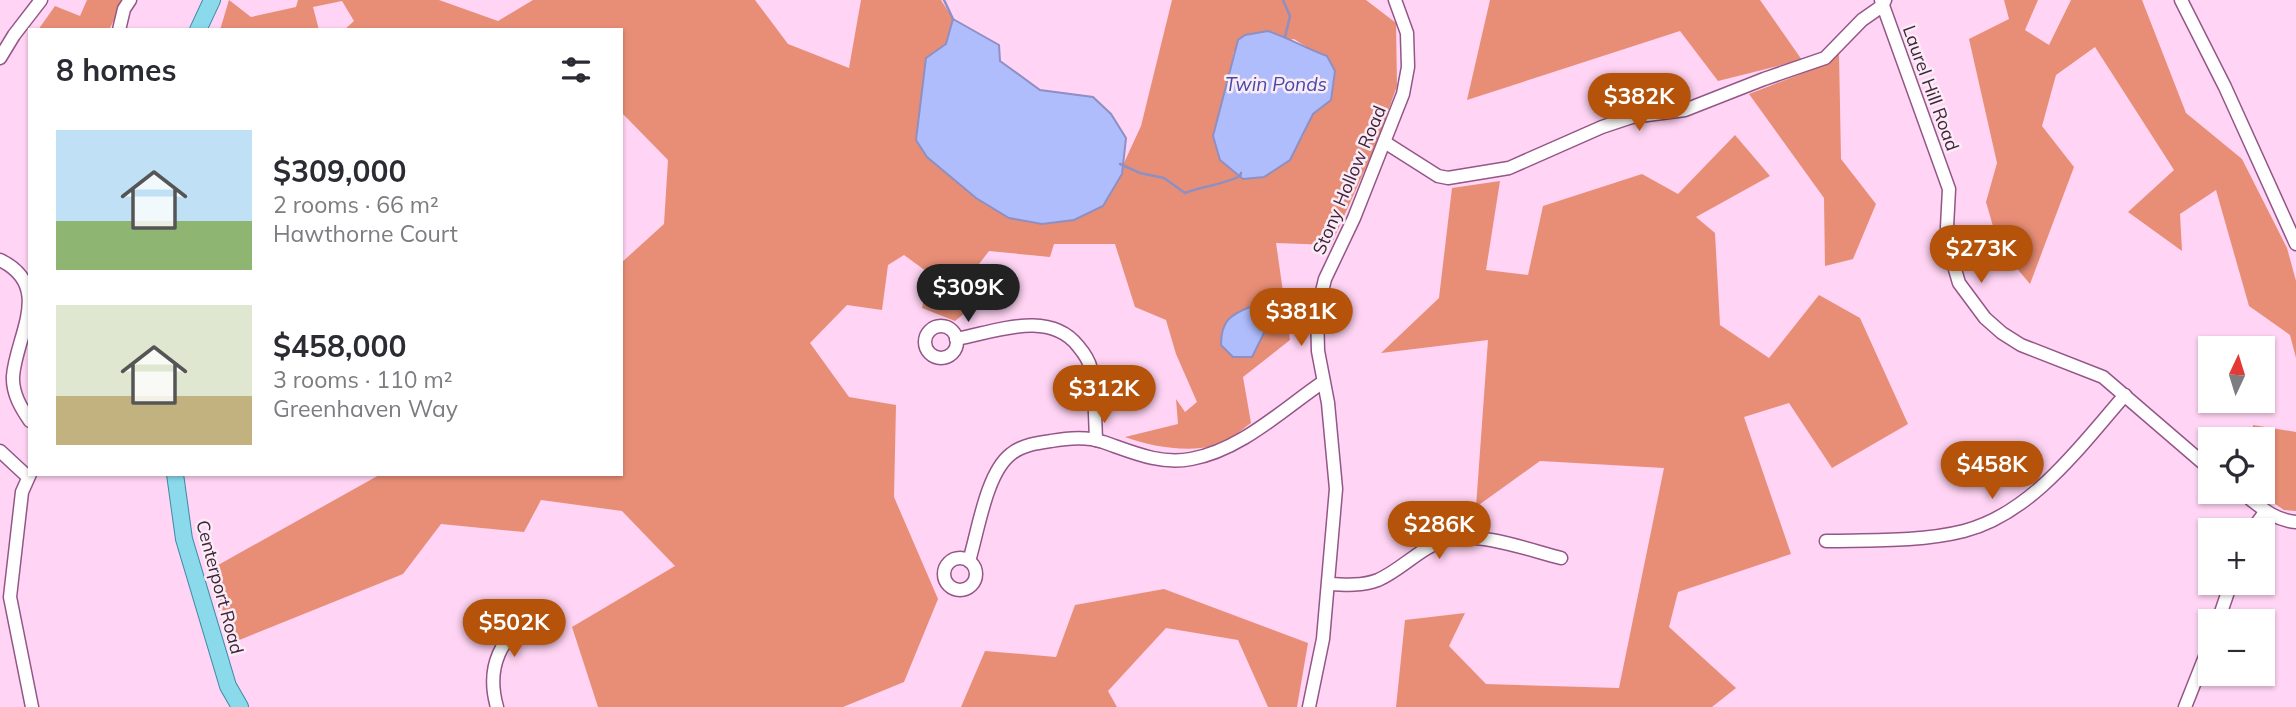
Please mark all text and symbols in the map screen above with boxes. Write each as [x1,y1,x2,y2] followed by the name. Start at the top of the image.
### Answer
[1898,22,1964,154] street label: Laurel Hill Road
[56,51,177,89] text: 8 homes
[557,51,595,89] icon: filters
[1225,72,1327,96] water label: Twin Ponds
[1590,74,1688,133] pin: $382K
[1604,81,1674,110] text: $382K
[1307,102,1391,258] street label: Stony Hollow Road
[273,152,406,190] text: $309,000
[112,158,196,242] icon: home
[273,190,439,219] text: 2 rooms · 66 m²
[273,219,458,248] text: Hawthorne Court
[1932,226,2030,285] pin: $273K
[1946,233,2016,262] text: $273K
[919,264,1017,324] pin: $309K
[933,272,1003,301] text: $309K
[1252,288,1350,348] pin: $381K
[1266,296,1336,325] text: $381K
[273,327,406,365] text: $458,000
[112,333,196,417] icon: home
[2198,336,2275,413] north arrow
[2198,336,2275,686] map controls
[273,365,453,394] text: 3 rooms · 110 m²
[1055,366,1153,425] pin: $312K
[1069,373,1139,402] text: $312K
[273,394,458,423] text: Greenhaven Way
[2198,427,2275,504] button: locate
[1943,442,2041,501] pin: $458K
[1957,449,2027,478] text: $458K
[1390,502,1488,561] pin: $286K
[1404,509,1474,538] text: $286K
[191,517,249,657] street label: Centerport Road
[2198,518,2275,595] button: +
[465,600,563,659] pin: $502K
[479,607,549,636] text: $502K
[2198,609,2275,686] button: −

